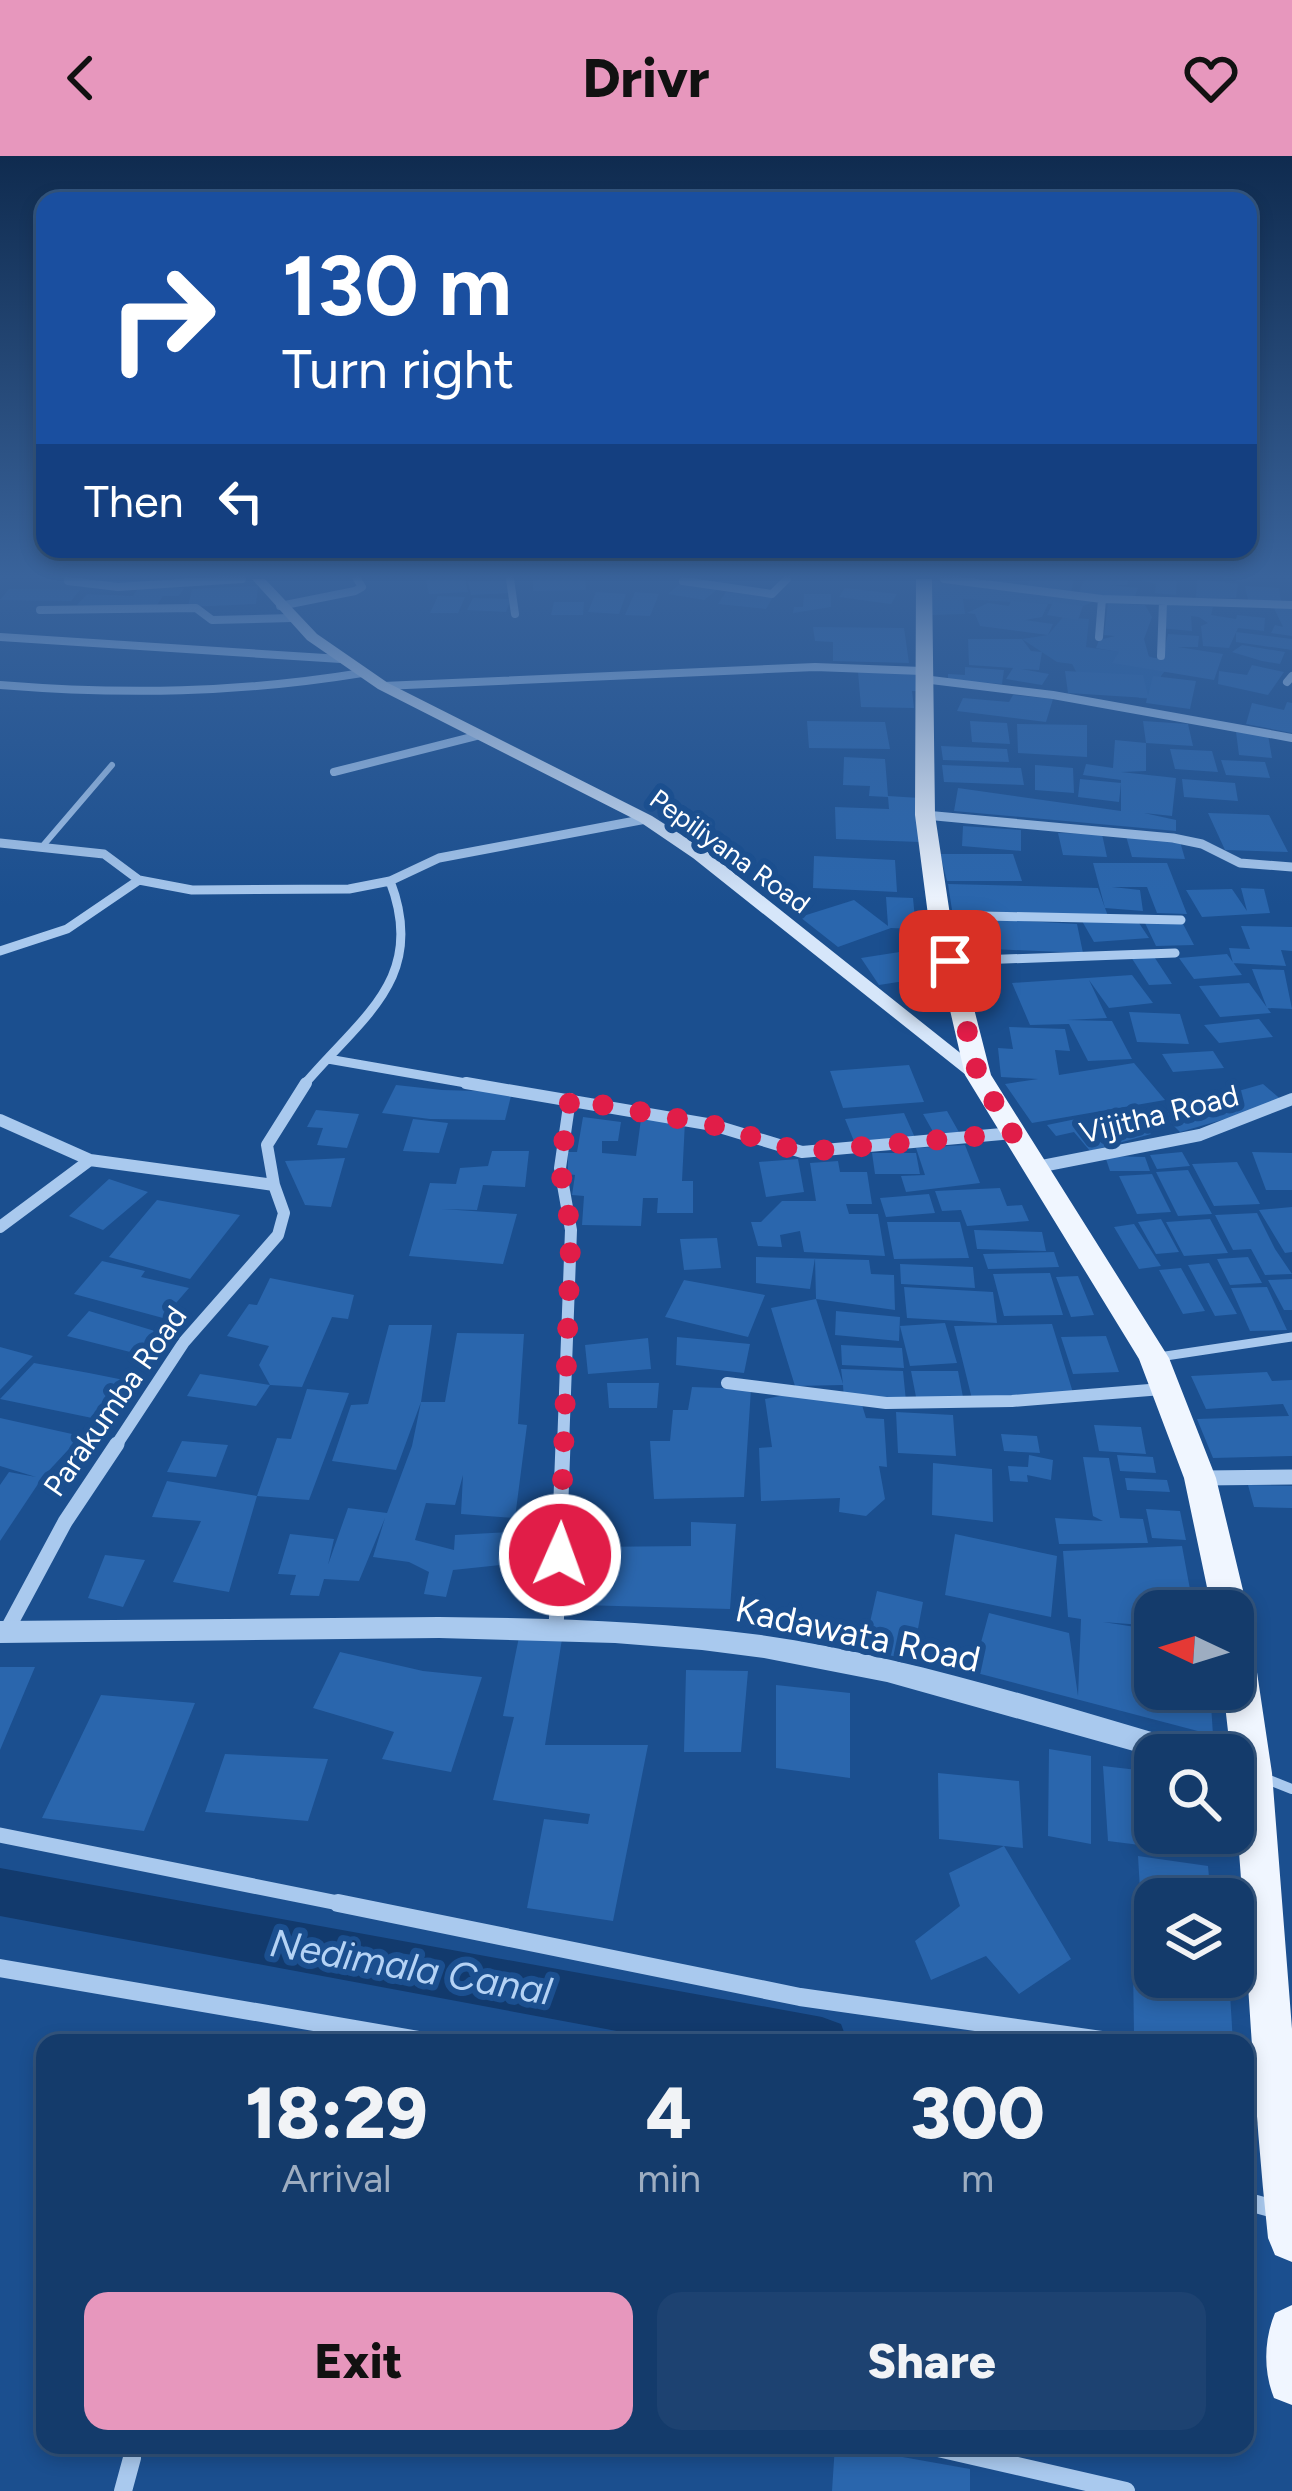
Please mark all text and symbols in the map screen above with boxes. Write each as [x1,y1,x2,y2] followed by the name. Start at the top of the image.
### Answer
[48,45,114,111] icon: back
[1178,45,1244,111] icon: heart
[583,46,709,111] text: Drivr
[282,235,512,336] text: 130 m
[84,240,240,396] icon: right
[282,337,514,402] text: Turn right
[208,468,274,534] icon: left
[84,474,184,528] text: Then
[644,782,816,920] street label: Pepiliyana Road
[899,910,1001,1012] pin
[917,928,983,994] icon: arrive
[1076,1076,1242,1152] street label: Vijitha Road
[36,1299,194,1503] street label: Parakumba Road
[497,1492,623,1618] position arrow
[732,1587,984,1681] street label: Kadawata Road
[1134,1590,1254,1710] north arrow
[1134,1590,1254,1998] map controls
[1134,1734,1254,1854] button: search
[1134,1878,1254,1998] button: layers
[267,1919,556,2015] water label: Nedimala Canal
[245,2070,428,2156] text: 18:29
[646,2070,692,2156] text: 4
[910,2070,1045,2156] text: 300
[282,2155,392,2202] text: Arrival
[637,2155,701,2202] text: min
[961,2155,994,2202] text: m
[84,2292,633,2430] button: Exit
[657,2292,1206,2430] button: Share

